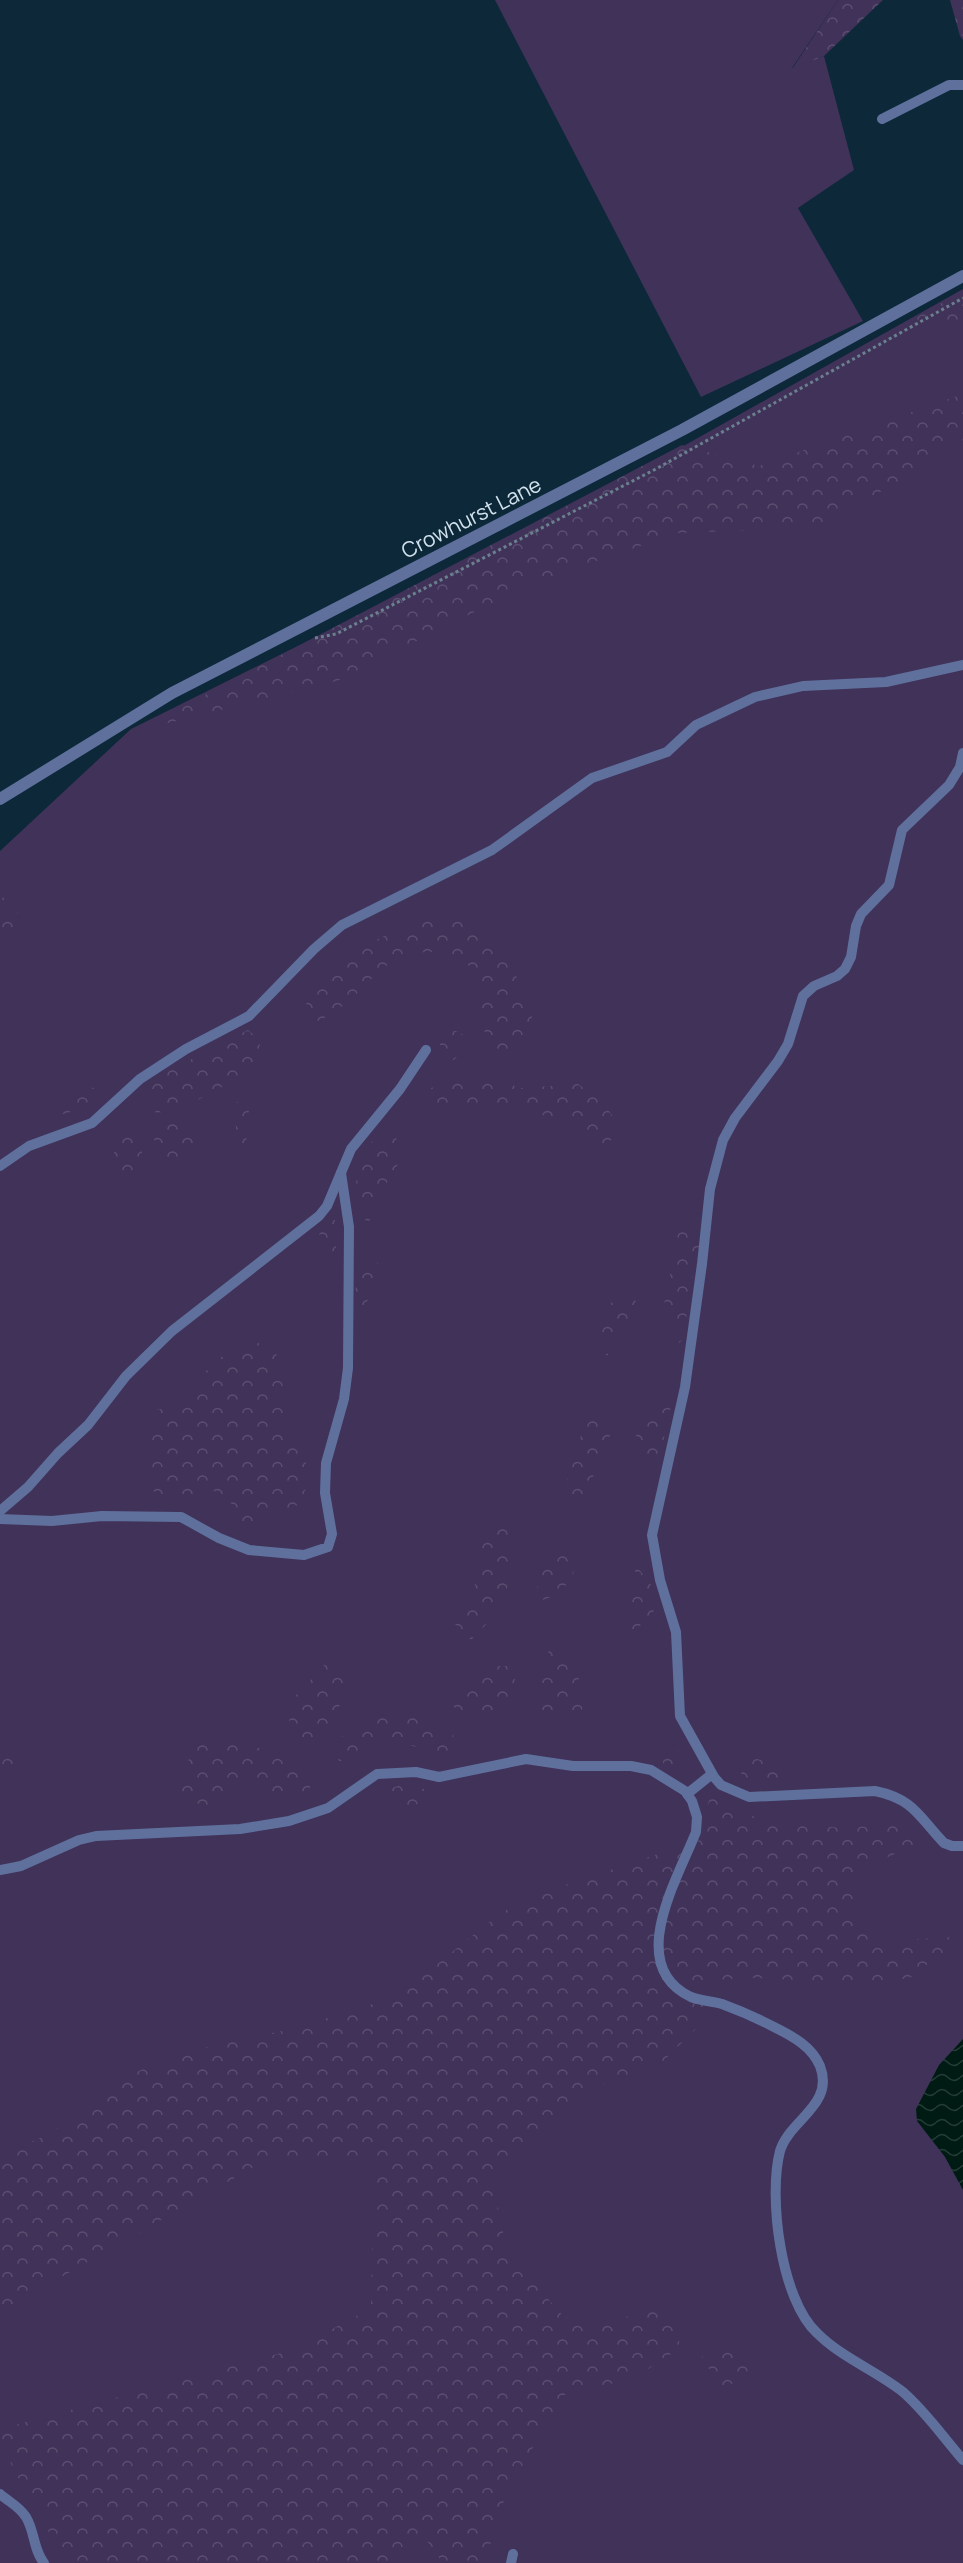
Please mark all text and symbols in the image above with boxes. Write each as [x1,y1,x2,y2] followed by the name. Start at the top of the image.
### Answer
[396,470,546,564] street label: Crowhurst Lane

